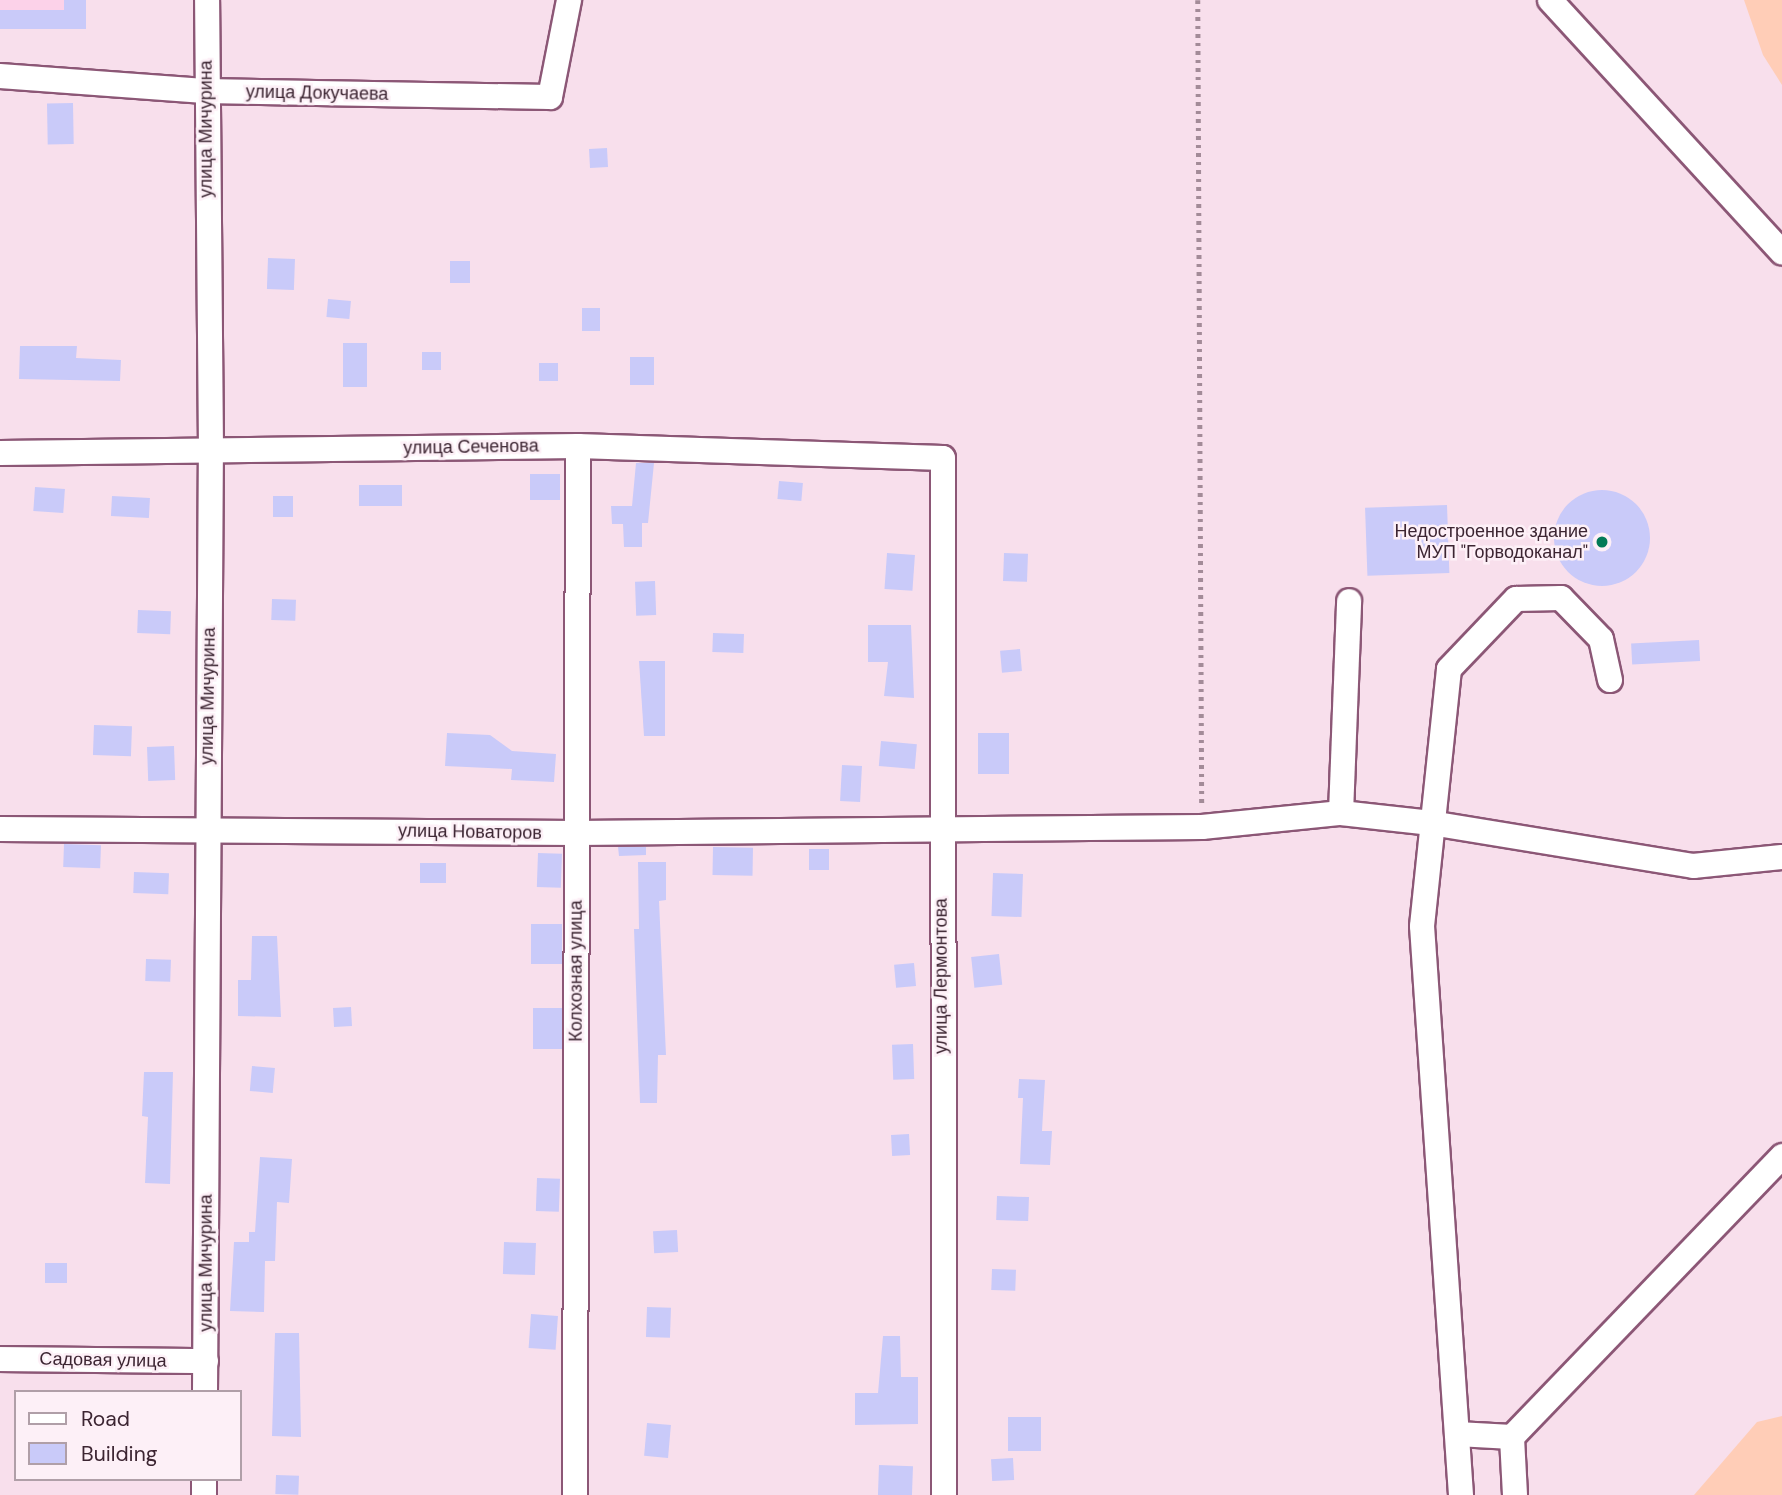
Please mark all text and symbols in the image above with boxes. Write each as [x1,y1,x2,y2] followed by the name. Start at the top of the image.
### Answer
[195,60,217,198] street label: улица Мичурина
[246,81,388,105] street label: улица Докучаева
[403,435,539,459] street label: улица Сеченова
[1395,521,1588,564] place label: Недостроенное здание МУП "Горводоканал"
[1594,534,1610,550] marker: Недостроенное здание МУП "Горводоканал"
[196,627,220,765] street label: улица Мичурина
[398,820,542,844] street label: улица Новаторов
[930,898,952,1054] street label: улица Лермонтова
[565,900,587,1042] street label: Колхозная улица
[195,1194,217,1332] street label: улица Мичурина
[39,1348,167,1372] street label: Садовая улица
[14,1390,242,1481] legend
[81,1405,130,1433] text: Road
[81,1440,157,1468] text: Building

